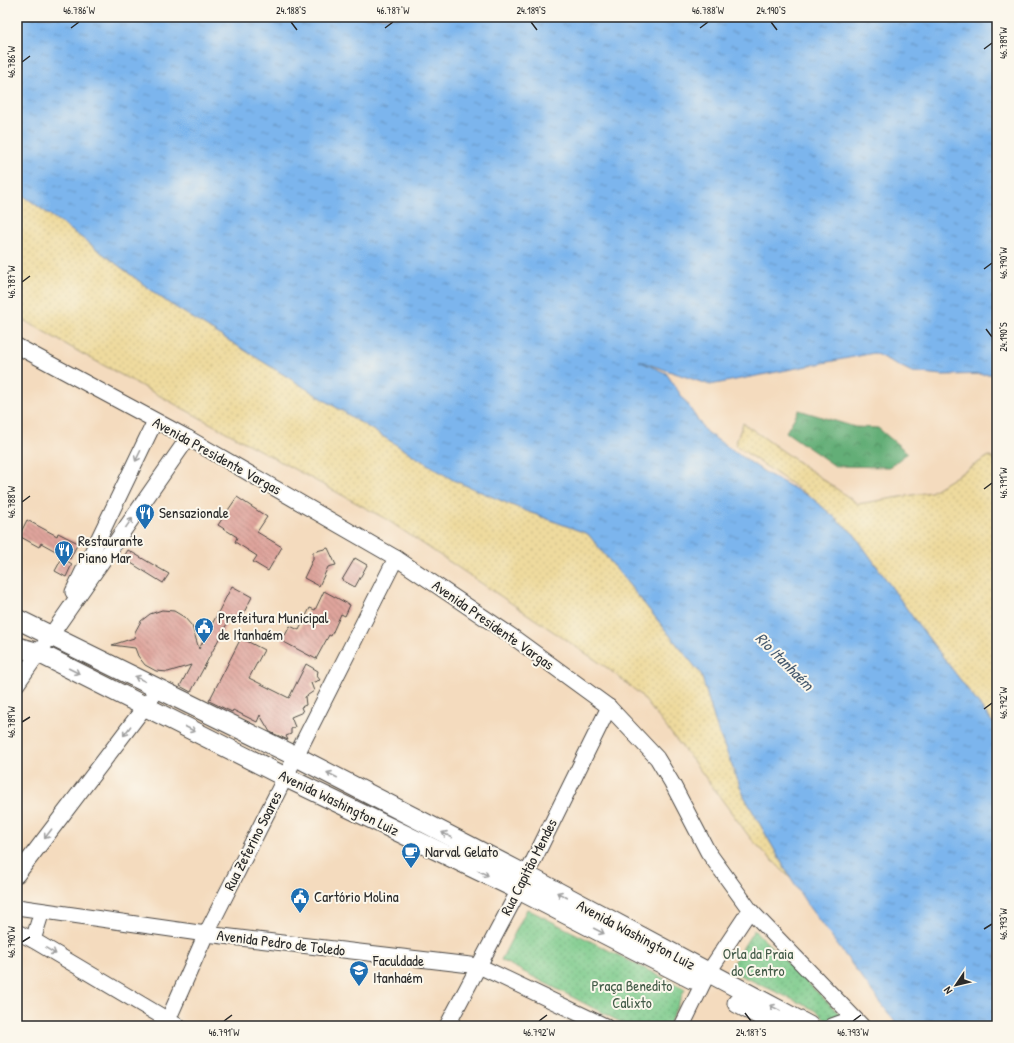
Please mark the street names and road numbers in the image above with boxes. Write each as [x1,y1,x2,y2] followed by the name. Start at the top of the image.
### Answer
[149,411,286,500] street label: Avenida Presidente Vargas
[428,575,559,675] street label: Avenida Presidente Vargas
[276,764,403,841] street label: Avenida Washington Luiz
[218,787,287,894] street label: Rua Zeferino Soares
[495,815,562,919] street label: Rua Capitão Mendes
[573,894,700,975] street label: Avenida Washington Luiz
[216,924,346,961] street label: Avenida Pedro de Toledo

